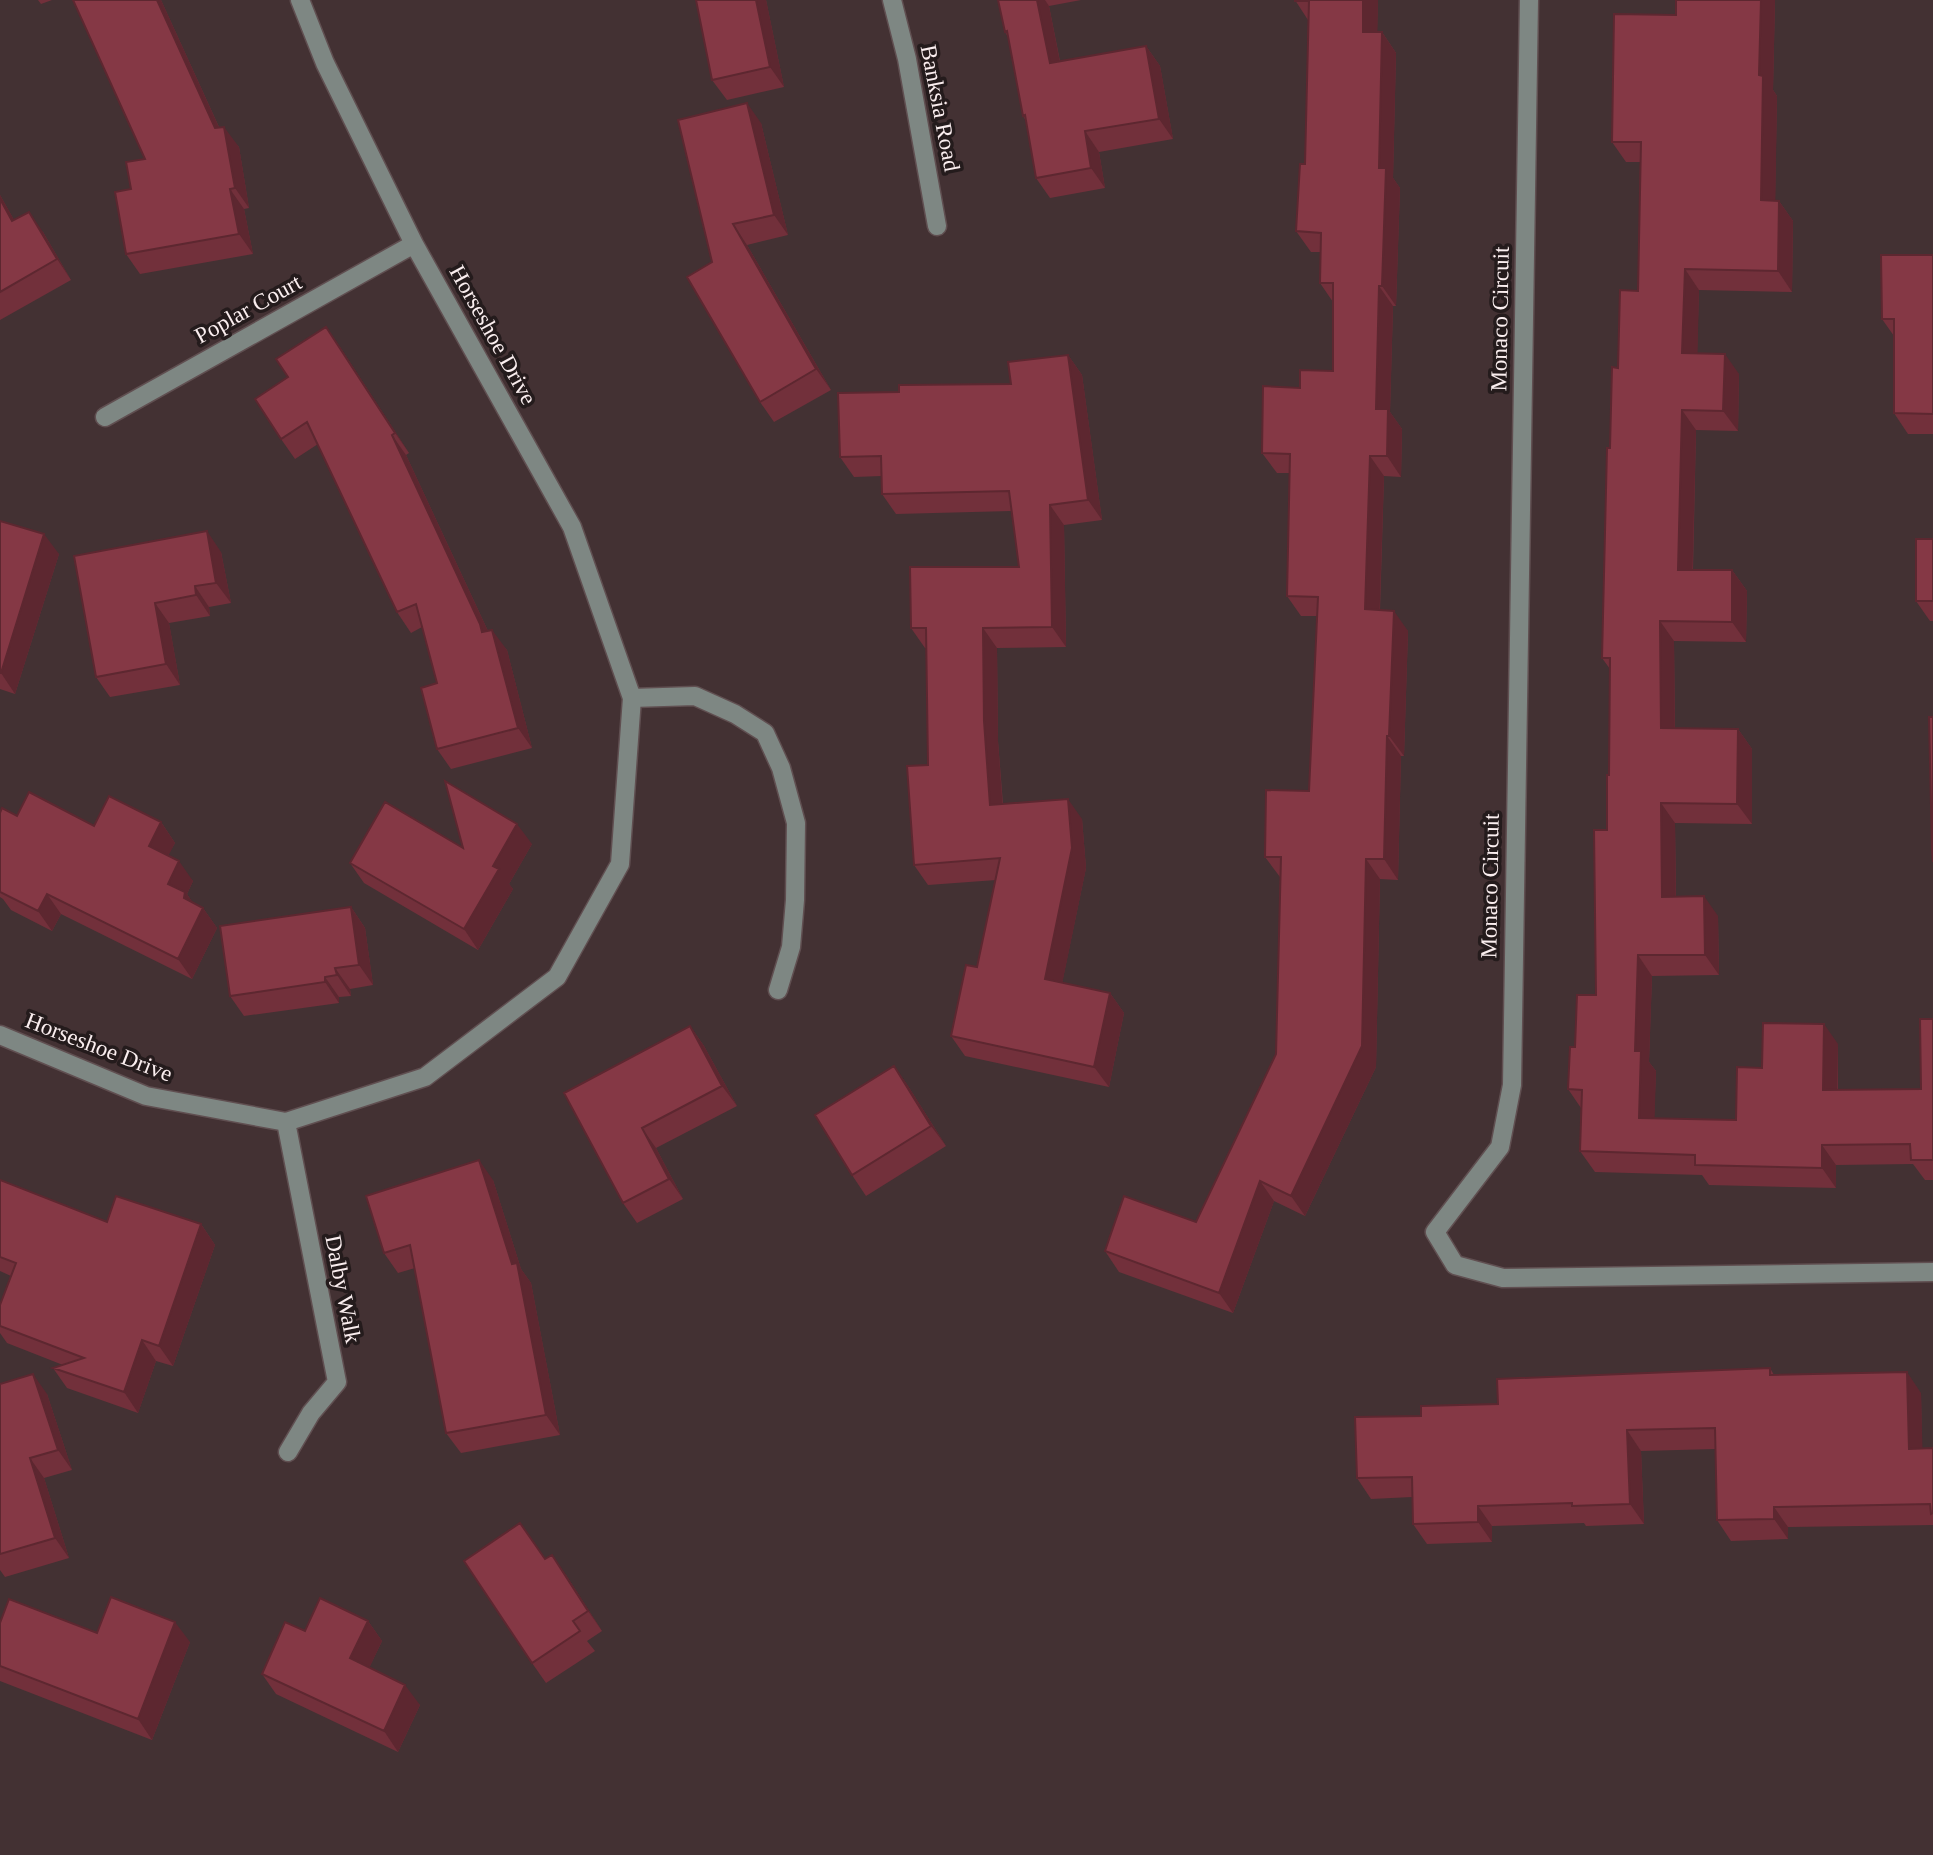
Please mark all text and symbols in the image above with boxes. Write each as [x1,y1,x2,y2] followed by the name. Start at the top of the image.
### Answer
[915,43,965,174] street label: Banksia Road
[1486,246,1514,392] street label: Monaco Circuit
[444,261,542,409] street label: Horseshoe Drive
[190,269,306,349] street label: Poplar Court
[1476,813,1504,959] street label: Monaco Circuit
[22,1008,176,1086] street label: Horseshoe Drive
[320,1233,366,1346] street label: Dalby Walk

